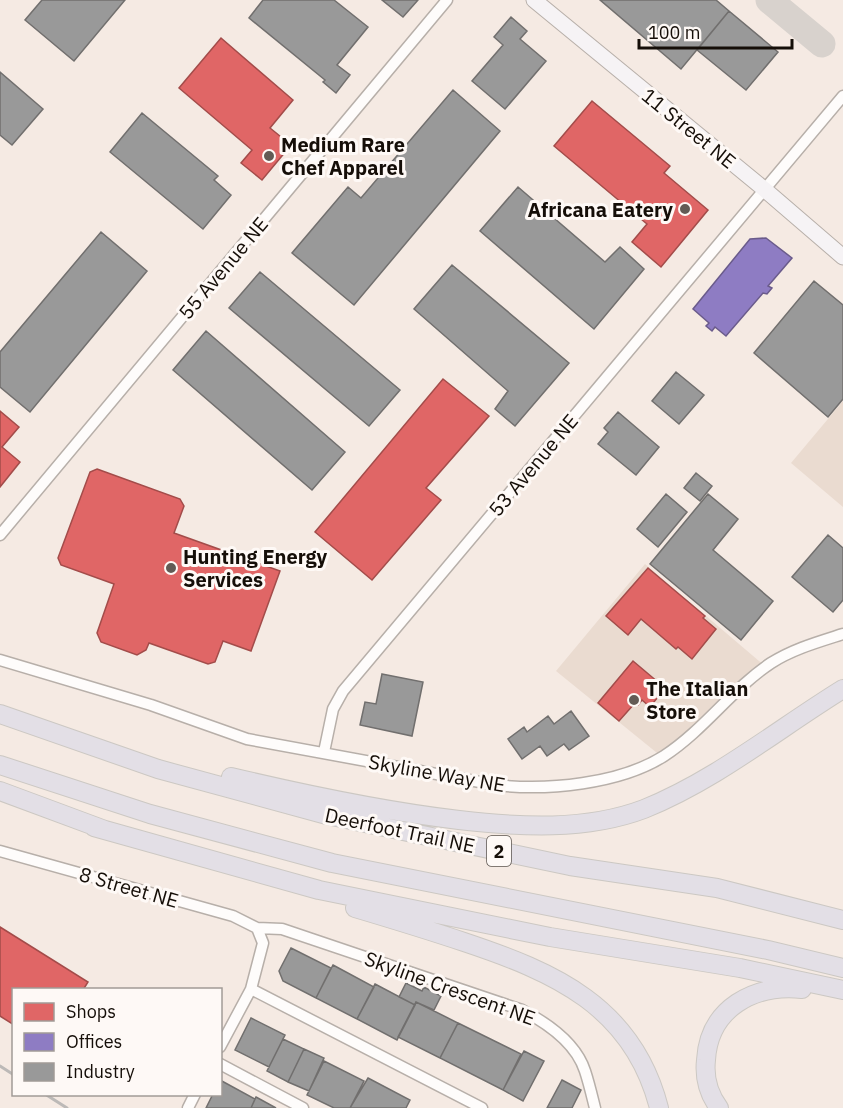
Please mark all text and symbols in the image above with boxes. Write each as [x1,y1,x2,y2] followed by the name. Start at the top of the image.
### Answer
[639,12,792,50] scale bar
[648,21,700,44] text: 100 m
[636,82,742,174] street label: 11 Street NE
[281,131,405,181] place label: Medium Rare Chef Apparel
[262,149,276,163] marker: Medium Rare Chef Apparel
[527,196,673,223] place label: Africana Eatery
[678,202,692,216] marker: Africana Eatery
[172,211,274,325] street label: 55 Avenue NE
[482,408,584,522] street label: 53 Avenue NE
[183,543,328,593] place label: Hunting Energy Services
[164,561,178,575] marker: Hunting Energy Services
[646,675,748,725] place label: The Italian Store
[627,693,641,707] marker: The Italian Store
[367,748,507,798] street label: Skyline Way NE
[322,801,478,859] street label: Deerfoot Trail NE
[487,836,511,866] road number: 2
[76,860,182,914] street label: 8 Street NE
[361,945,539,1031] street label: Skyline Crescent NE
[12,988,222,1096] legend
[66,1000,116,1023] text: Shops
[66,1030,122,1053] text: Offices
[66,1060,135,1083] text: Industry

